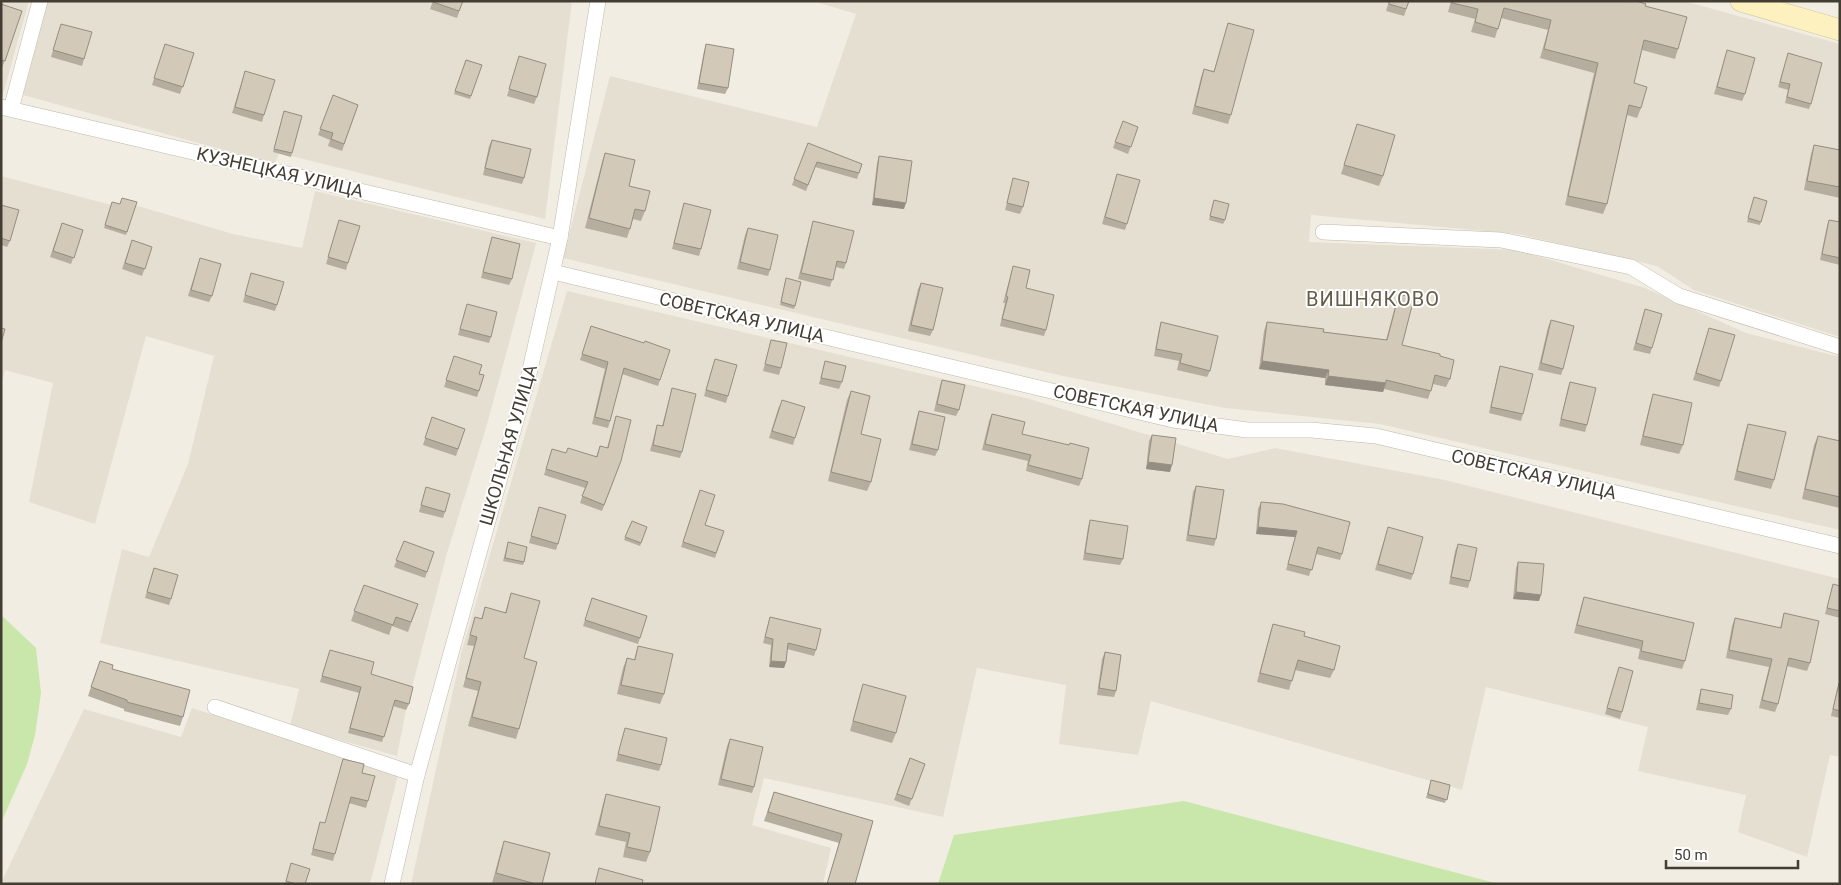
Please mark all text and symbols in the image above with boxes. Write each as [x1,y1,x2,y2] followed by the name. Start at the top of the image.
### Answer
[195,143,366,201] street label: КУЗНЕЦКАЯ УЛИЦА
[1306,287,1440,311] district label: ВИШНЯКОВО
[657,288,827,346] street label: СОВЕТСКАЯ УЛИЦА
[475,362,541,528] street label: ШКОЛЬНАЯ УЛИЦА
[1051,380,1221,436] street label: СОВЕТСКАЯ УЛИЦА
[1449,445,1619,503] street label: СОВЕТСКАЯ УЛИЦА
[1666,838,1798,870] scale bar
[1674,846,1708,864] text: 50 m

